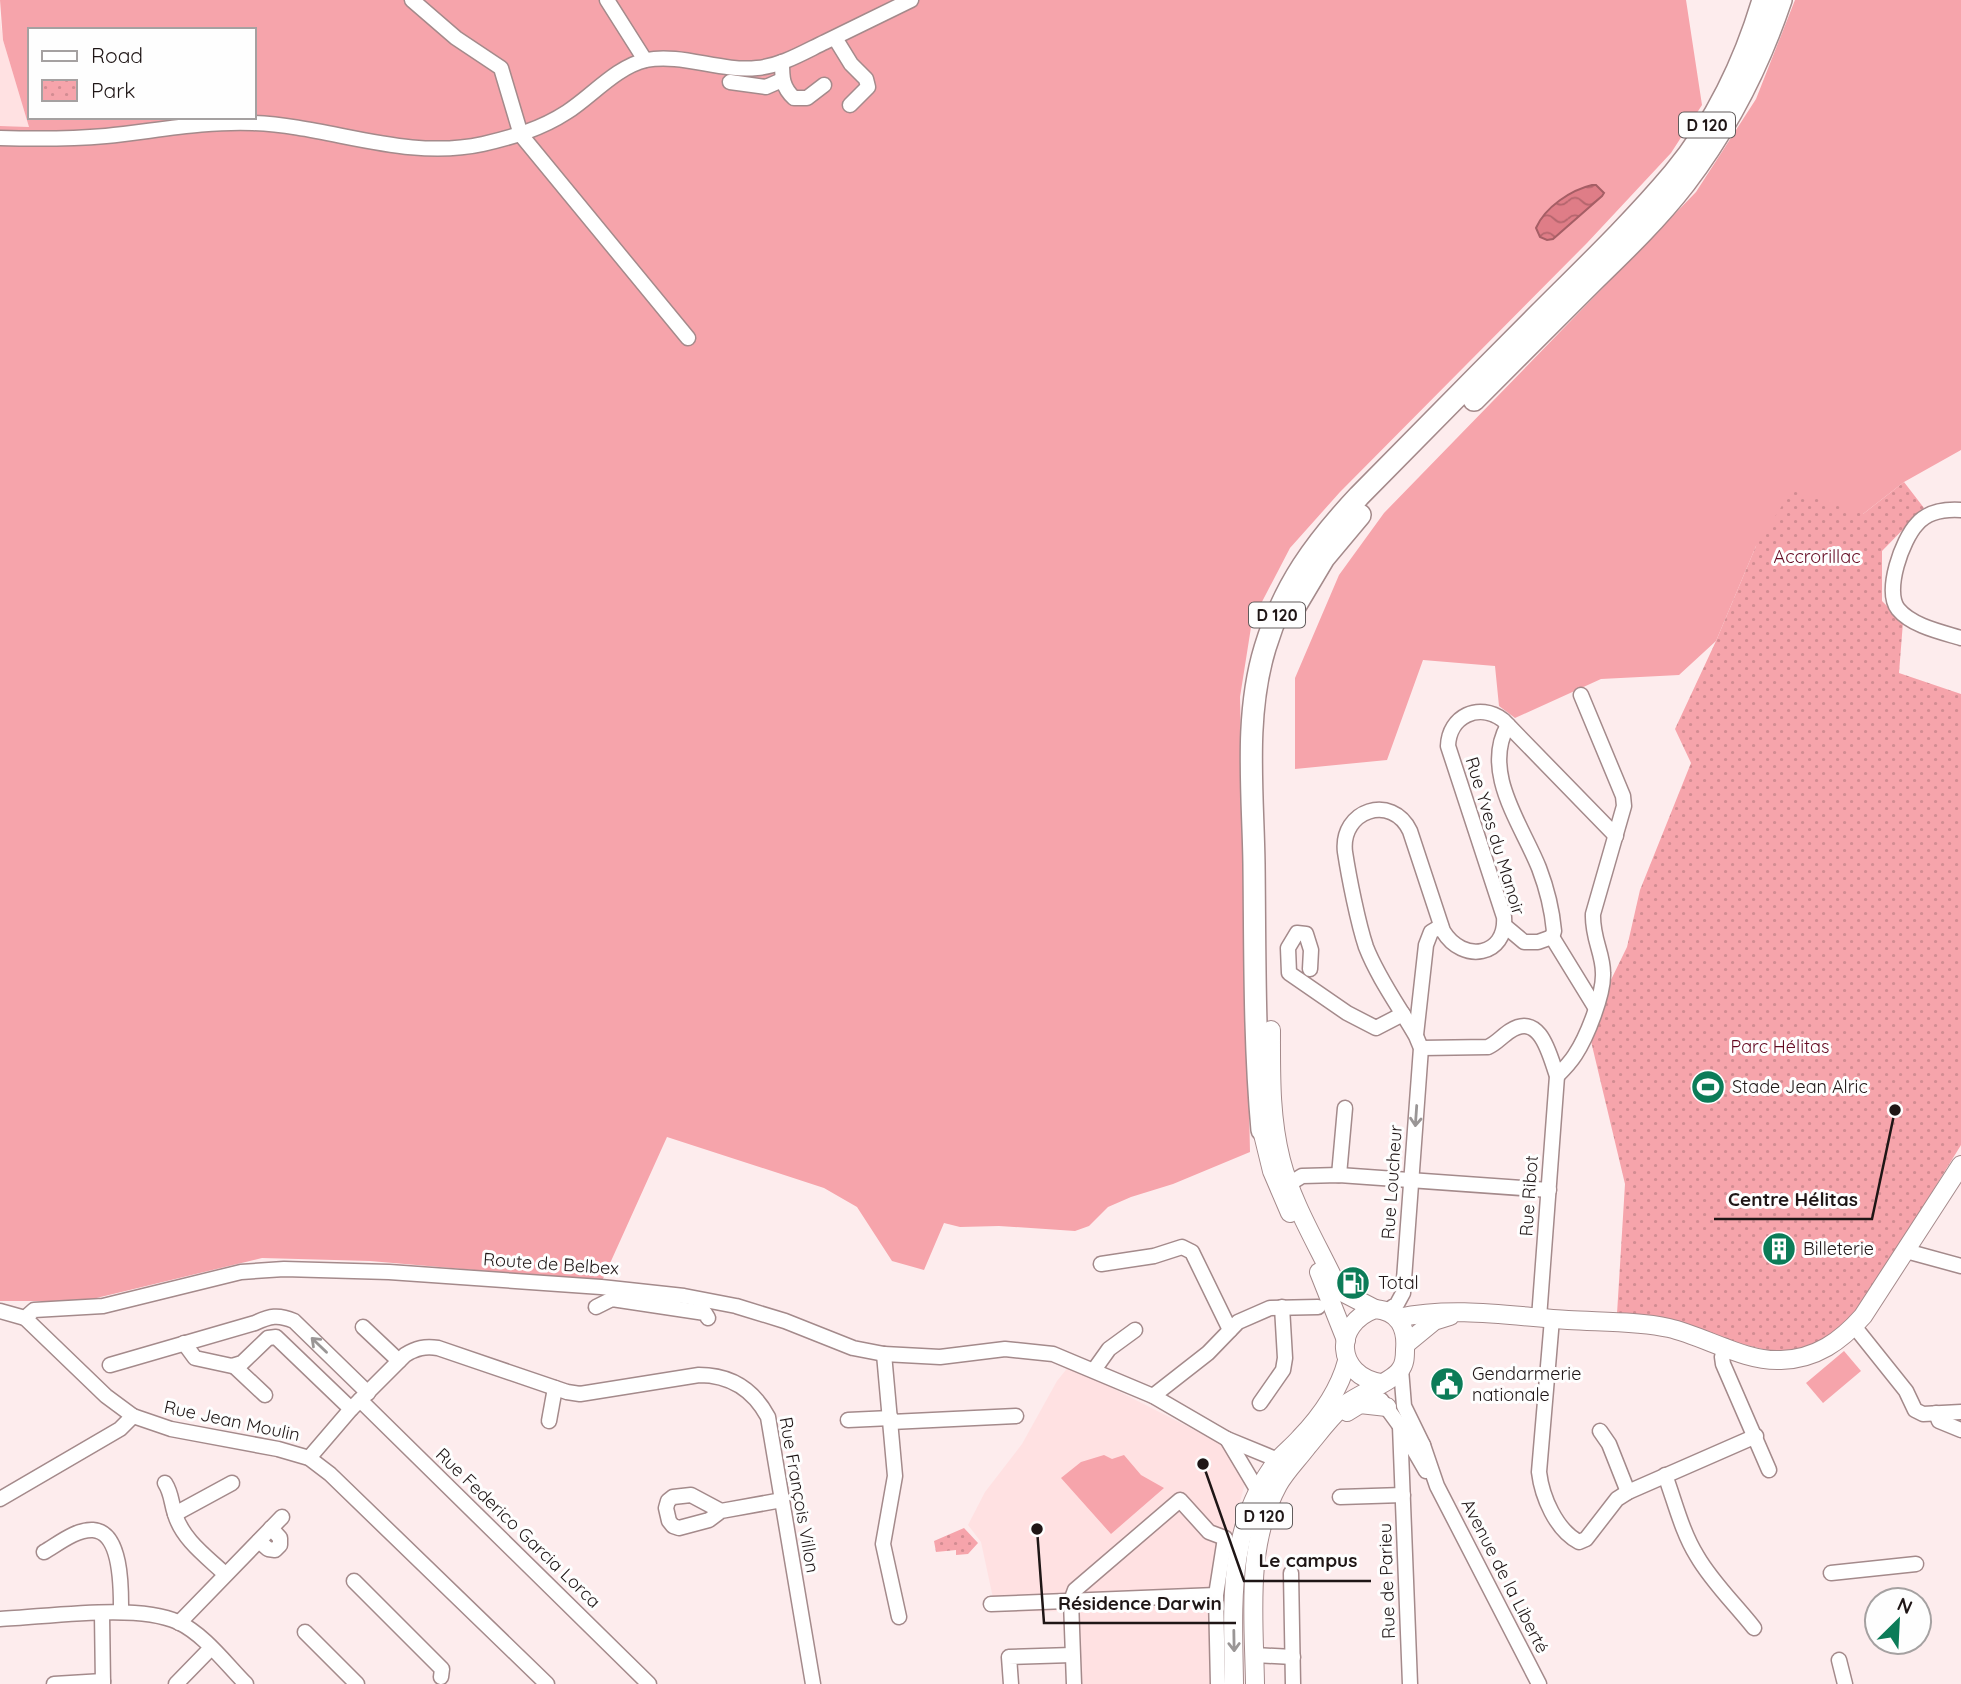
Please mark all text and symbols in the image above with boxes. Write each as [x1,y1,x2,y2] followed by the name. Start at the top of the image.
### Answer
[28,28,256,119] legend
[91,42,143,68] text: Road
[91,77,135,103] text: Park
[1679,113,1735,138] road number: D 120
[1774,545,1861,568] park label: Accrorillac
[1249,602,1305,628] road number: D 120
[1460,754,1531,918] street label: Rue Yves du Manoir
[1731,1035,1829,1058] park label: Parc Hélitas
[1689,1068,1727,1106] sports icon: Stade Jean Alric
[1732,1075,1868,1098] place label: Stade Jean Alric
[1409,1105,1422,1127] one-way arrow
[1376,1124,1407,1240] street label: Rue Loucheur
[1514,1155,1543,1237] street label: Rue Ribot
[1714,1179,1872,1219] callout: Centre Hélitas
[1728,1187,1858,1211] text: Centre Hélitas
[1760,1230,1798,1268] building icon: Billeterie
[1803,1237,1874,1260] place label: Billeterie
[482,1247,620,1280] street label: Route de Belbex
[1334,1264,1372,1302] fuel station icon: Total
[1378,1271,1419,1294] place label: Total
[311,1337,328,1354] one-way arrow
[1472,1362,1581,1406] place label: Gendarmerie nationale
[1428,1365,1466,1403] public building icon: Gendarmerie nationale
[162,1395,302,1446] street label: Rue Jean Moulin
[774,1415,825,1575] street label: Rue François Villon
[431,1443,606,1613] street label: Rue Federico Garcia Lorca
[1457,1495,1554,1657] street label: Avenue de la Liberté
[1236,1504,1292,1528] road number: D 120
[1373,1523,1400,1639] street label: Rue de Parieu
[1244,1541,1371,1581] callout: Le campus
[1259,1548,1357,1572] text: Le campus
[1044,1583,1236,1623] callout: Résidence Darwin
[1863,1586,1933,1656] north arrow
[1058,1591,1222,1615] text: Résidence Darwin
[1894,1592,1916,1619] text: N
[1227,1629,1240,1652] one-way arrow

